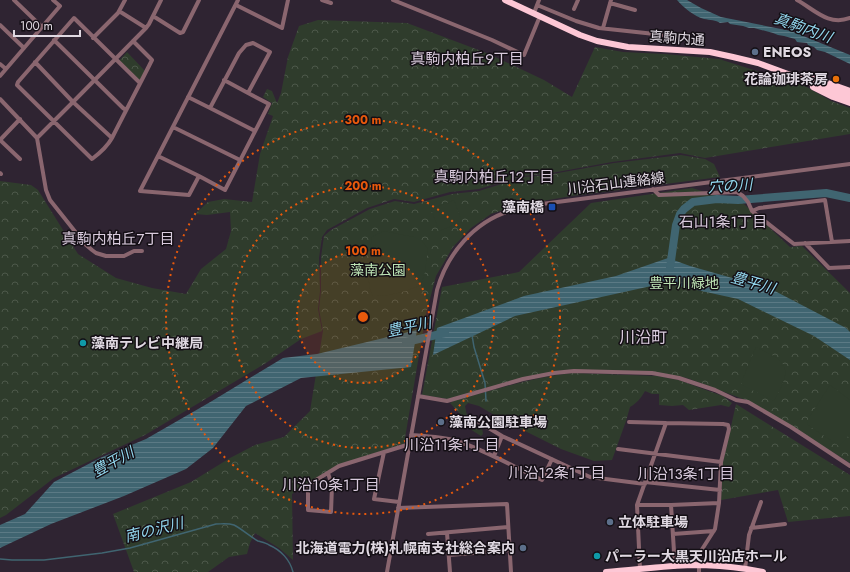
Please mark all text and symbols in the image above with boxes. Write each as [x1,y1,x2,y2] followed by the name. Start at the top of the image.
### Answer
[771,7,837,49] water label: 真駒内川
[14,12,80,38] scale bar
[20,17,53,35] text: 100 m
[648,26,706,50] street label: 真駒内通
[763,42,811,62] place label: ENEOS
[750,47,760,57] marker: ENEOS
[410,48,524,70] district label: 真駒内柏丘9丁目
[744,69,828,89] place label: 花論珈琲茶房
[831,74,841,84] marker: 花論珈琲茶房
[345,111,382,129] text: 300 m
[434,166,554,188] district label: 真駒内柏丘12丁目
[566,167,666,199] street label: 川沿石山連絡線
[707,173,755,199] water label: 穴の川
[344,177,382,195] text: 200 m
[502,197,544,217] place label: 藻南橋
[547,202,557,212] marker: 藻南橋
[679,211,767,233] district label: 石山1条1丁目
[62,228,174,250] district label: 真駒内柏丘7丁目
[345,242,381,260] text: 100 m
[350,260,406,280] park label: 藻南公園
[728,266,780,300] water label: 豊平川
[649,273,719,293] park label: 豊平川緑地
[356,310,370,324] centre of rings
[385,311,435,342] water label: 豊平川
[619,326,667,349] district label: 川沿町
[91,333,203,353] place label: 藻南テレビ中継局
[78,338,88,348] marker: 藻南テレビ中継局
[449,412,547,432] place label: 藻南公園駐車場
[436,417,446,427] marker: 藻南公園駐車場
[404,434,500,456] district label: 川沿11条1丁目
[88,441,140,483] water label: 豊平川
[508,462,606,484] district label: 川沿12条1丁目
[638,463,734,485] district label: 川沿13条1丁目
[282,474,380,496] district label: 川沿10条1丁目
[122,512,188,548] water label: 南の沢川
[618,512,688,532] place label: 立体駐車場
[605,517,615,527] marker: 立体駐車場
[295,538,515,558] place label: 北海道電力(株)札幌南支社総合案内
[518,543,528,553] marker: 北海道電力(株)札幌南支社総合案内
[605,546,787,566] place label: パーラー大黒天川沿店ホール
[592,551,602,561] marker: パーラー大黒天川沿店ホール

